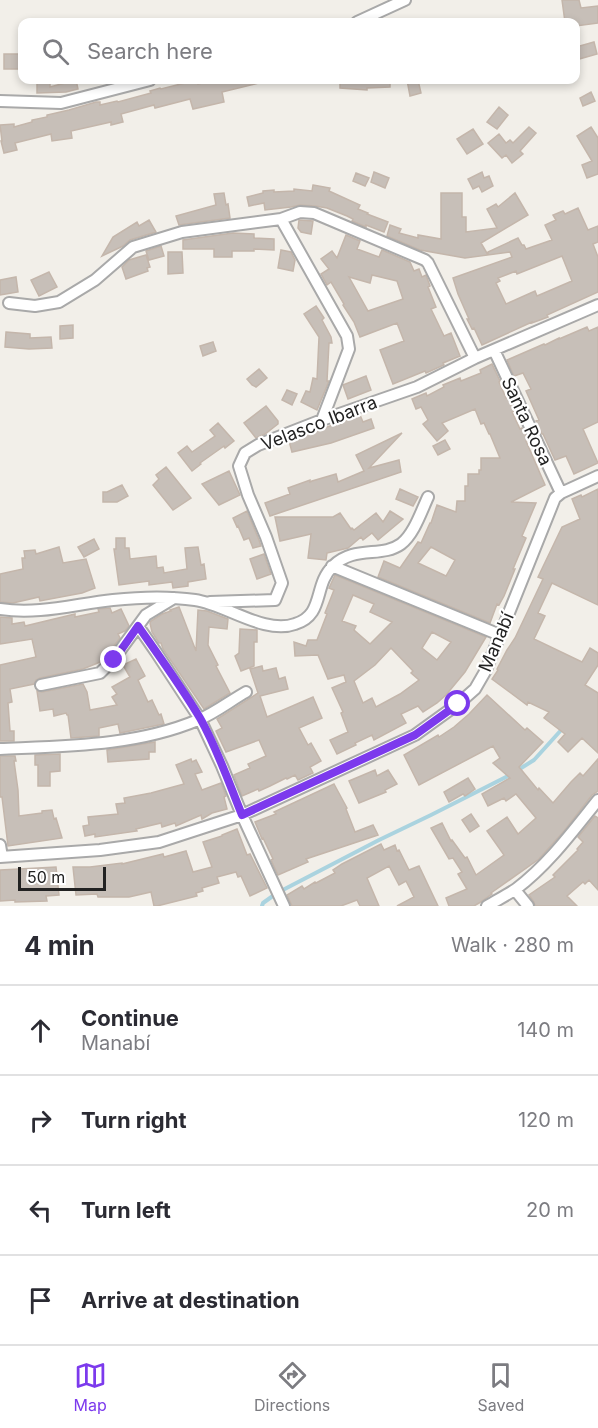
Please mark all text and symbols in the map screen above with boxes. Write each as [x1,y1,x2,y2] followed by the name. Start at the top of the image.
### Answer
[18,18,580,84] search box
[39,35,72,68] icon: search
[87,38,213,64] text: Search here
[497,373,557,469] street label: Santa Rosa
[258,391,380,455] street label: Velasco Ibarra
[474,609,518,675] street label: Manabí
[100,646,126,672] route end
[444,690,470,716] route start
[18,864,106,892] scale bar
[27,867,65,887] text: 50 m
[24,930,95,961] text: 4 min
[451,933,574,957] text: Walk · 280 m
[81,1005,179,1031] text: Continue
[24,1014,57,1047] icon: ahead
[517,1018,574,1042] text: 140 m
[81,1031,150,1055] text: Manabí
[24,1104,57,1137] icon: right
[81,1107,187,1133] text: Turn right
[518,1108,574,1132] text: 120 m
[24,1194,57,1227] icon: left
[81,1197,171,1223] text: Turn left
[526,1198,574,1222] text: 20 m
[24,1284,57,1317] icon: arrive
[81,1287,300,1313] text: Arrive at destination
[74,1359,107,1415] tab: Map
[254,1359,330,1415] tab: Directions
[478,1359,524,1415] tab: Saved

